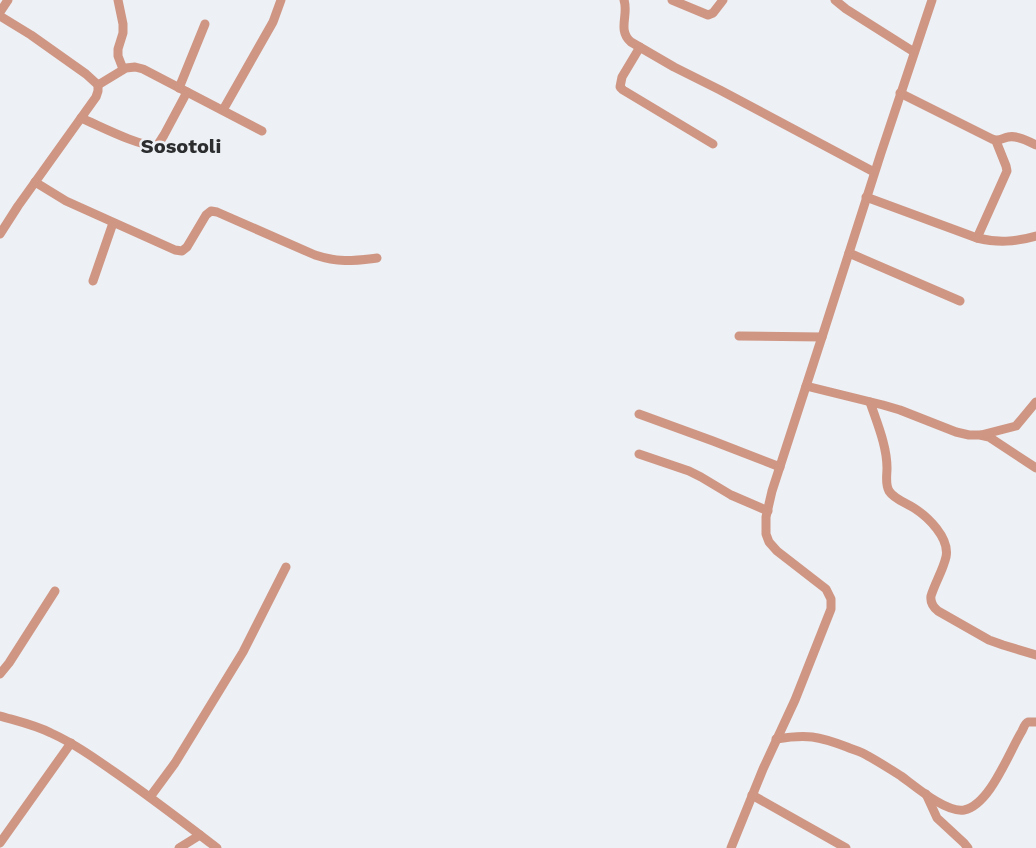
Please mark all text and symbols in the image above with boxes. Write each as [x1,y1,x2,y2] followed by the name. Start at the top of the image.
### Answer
[141,134,221,158] district label: Sosotoli

